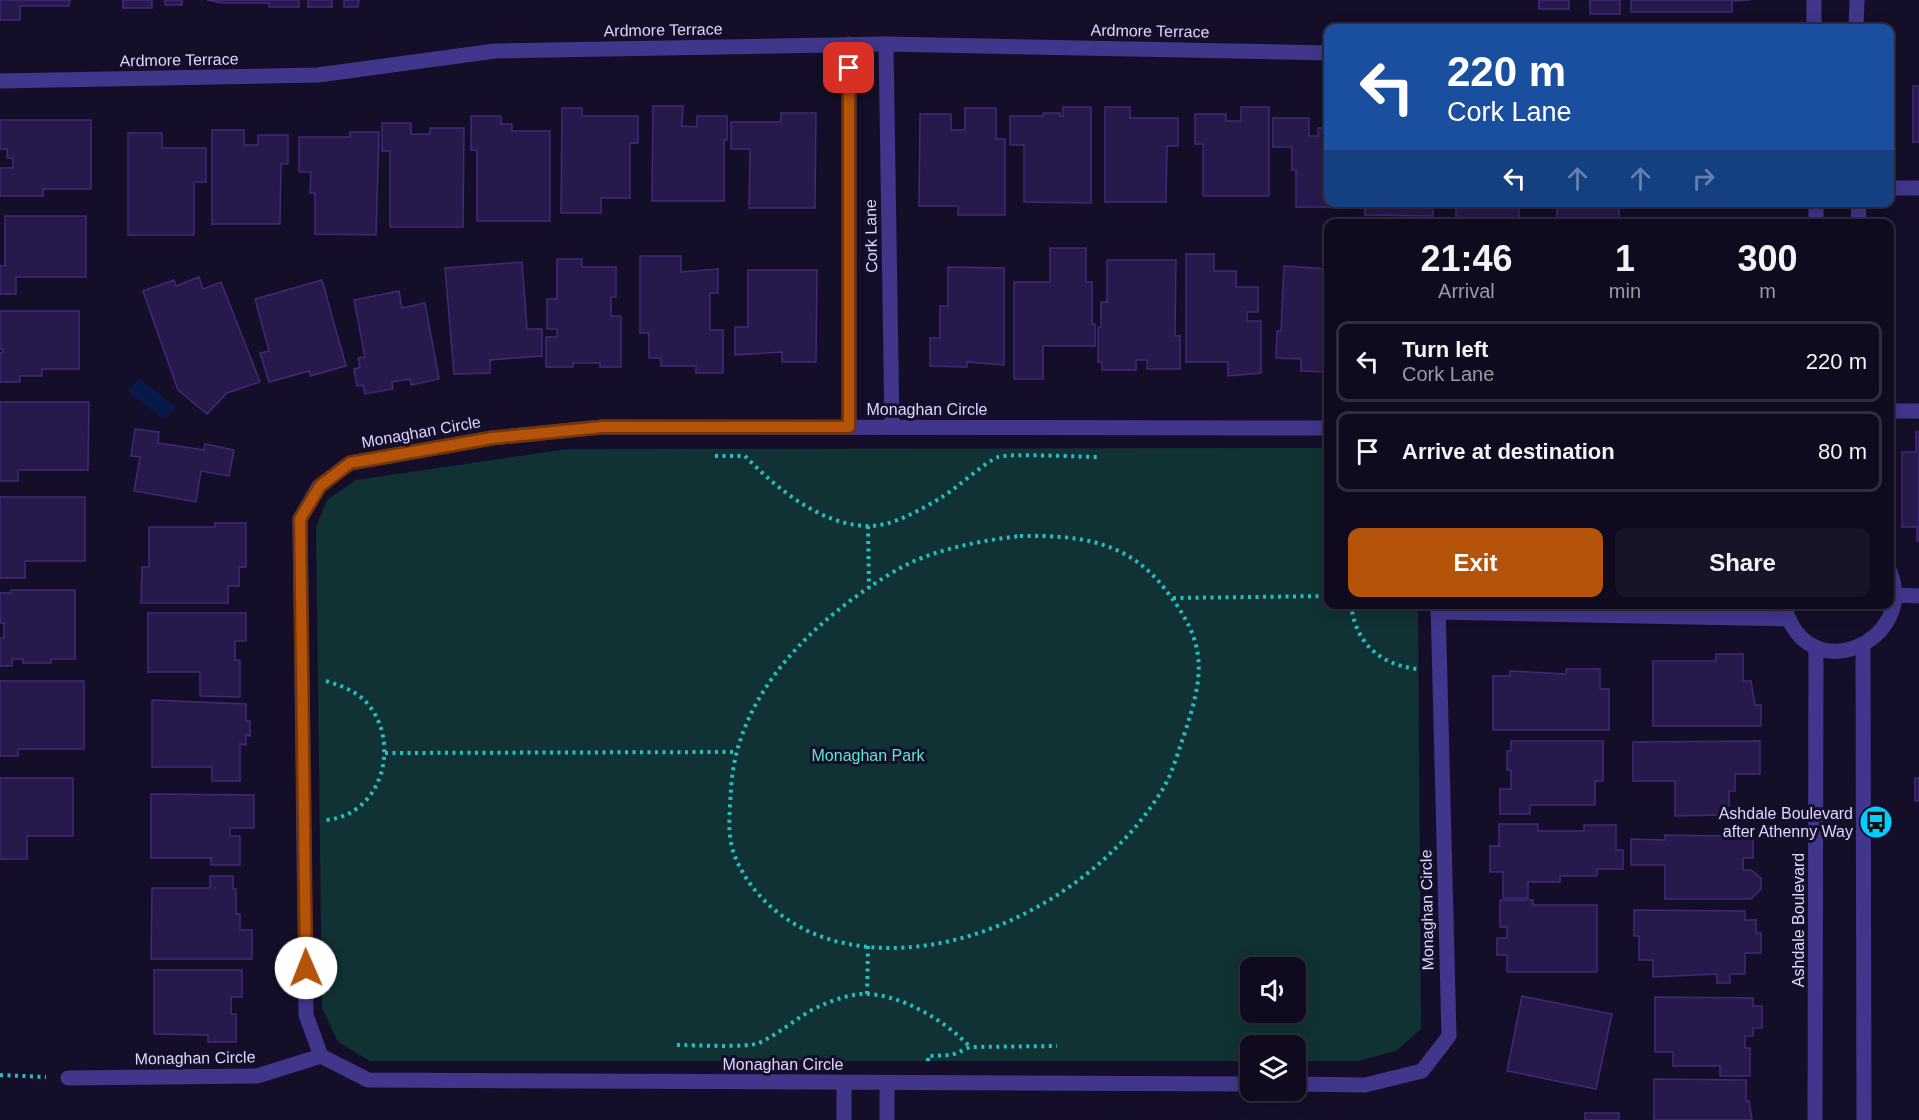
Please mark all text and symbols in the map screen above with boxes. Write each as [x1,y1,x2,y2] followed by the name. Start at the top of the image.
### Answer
[603,20,723,40] street label: Ardmore Terrace
[1090,21,1210,41] street label: Ardmore Terrace
[823,42,874,93] pin
[1348,48,1426,126] icon: left
[1447,48,1566,95] text: 220 m
[119,50,239,70] street label: Ardmore Terrace
[832,51,865,84] icon: arrive
[1447,97,1572,127] text: Cork Lane
[1498,162,1531,195] icon: left
[1561,162,1594,195] icon: ahead
[1624,162,1657,195] icon: ahead
[1687,162,1720,195] icon: right
[862,199,880,273] street label: Cork Lane
[1420,238,1512,279] text: 21:46
[1615,238,1635,279] text: 1
[1737,238,1798,279] text: 300
[1438,280,1495,302] text: Arrival
[1609,280,1641,302] text: min
[1759,280,1776,302] text: m
[1402,337,1488,362] text: Turn left
[1351,345,1384,378] icon: left
[1806,349,1867,374] text: 220 m
[1402,363,1494,385] text: Cork Lane
[867,401,988,418] street label: Monaghan Circle
[360,413,482,451] street label: Monaghan Circle
[1351,435,1384,468] icon: arrive
[1402,439,1615,464] text: Arrive at destination
[1818,439,1867,464] text: 80 m
[1348,528,1603,597] button: Exit
[1615,528,1870,597] button: Share
[812,747,925,764] park label: Monaghan Park
[1858,804,1894,840] bus stop icon: Ashdale Boulevard after Athenny Way
[1719,805,1853,840] place label: Ashdale Boulevard after Athenny Way
[1417,849,1437,971] street label: Monaghan Circle
[1790,853,1807,987] street label: Ashdale Boulevard
[274,936,338,1000] position arrow
[1240,957,1306,1101] map controls
[1240,957,1306,1023] button: sound
[1240,1035,1306,1101] button: layers
[134,1048,256,1068] street label: Monaghan Circle
[723,1056,844,1073] street label: Monaghan Circle

